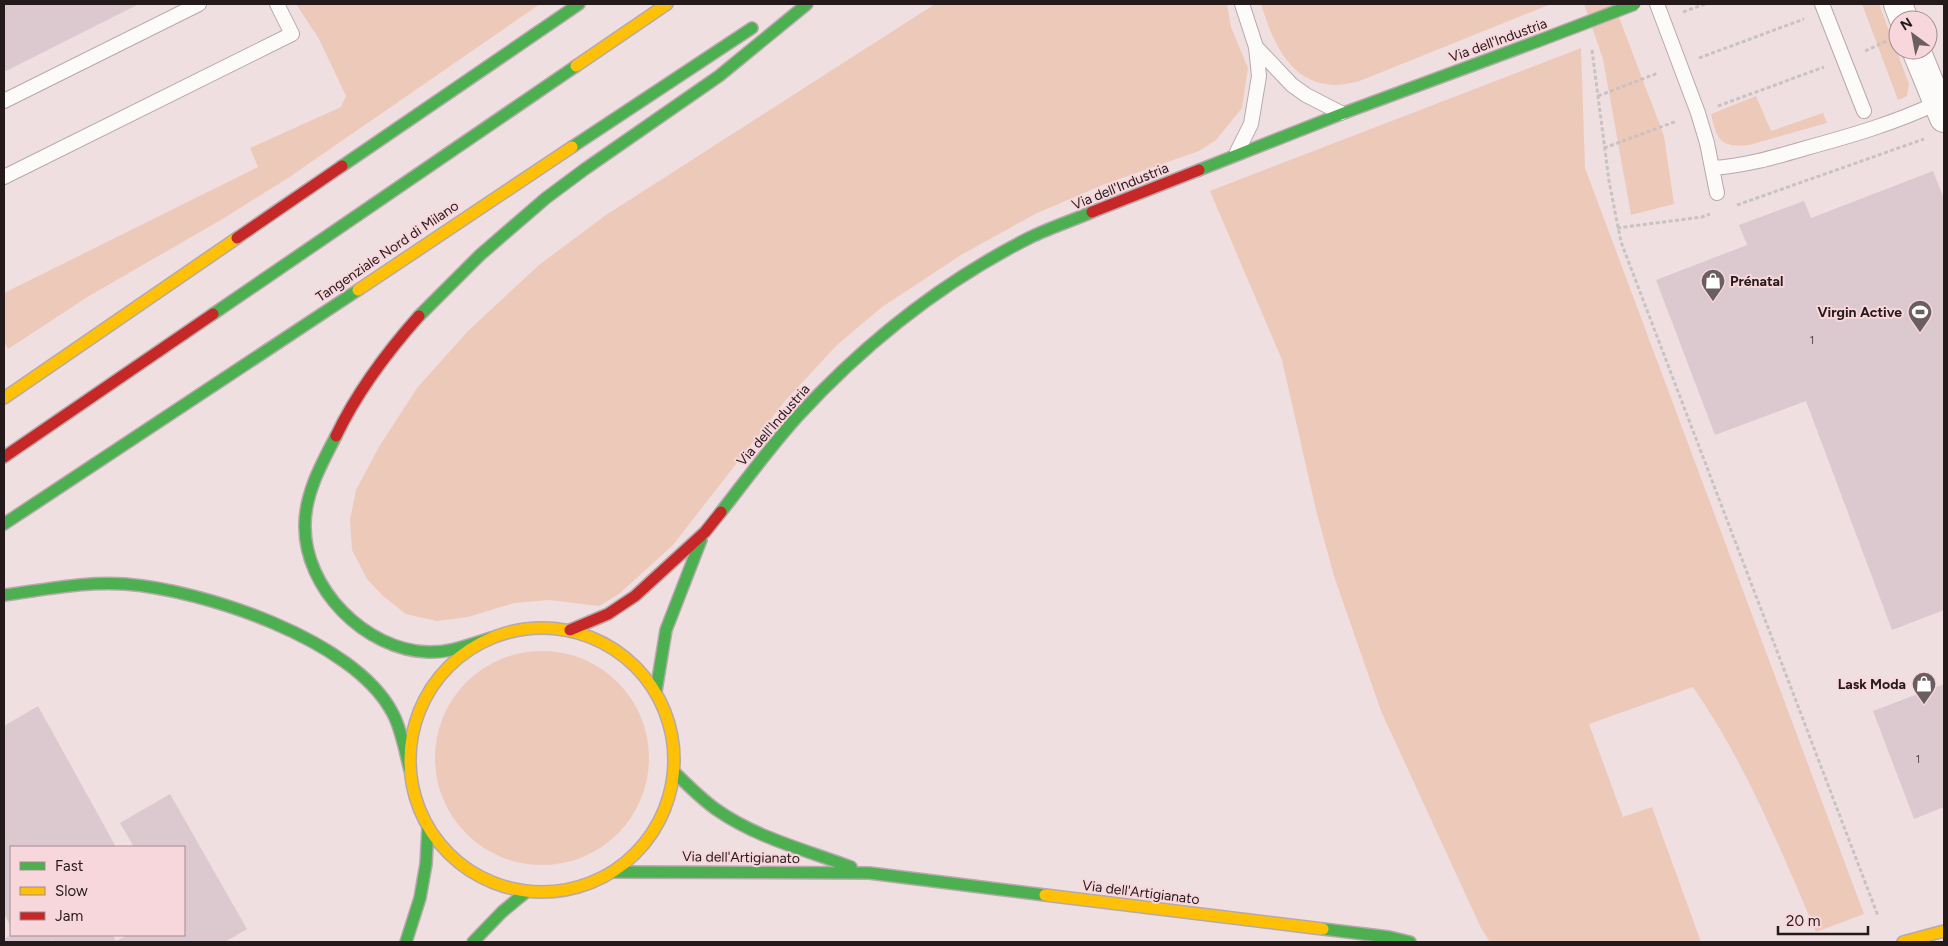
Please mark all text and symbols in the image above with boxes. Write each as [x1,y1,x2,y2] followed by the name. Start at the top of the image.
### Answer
[1888,10,1938,60] north arrow
[1897,14,1915,34] text: N
[1447,15,1549,66] street label: Via dell'Industria
[1069,159,1171,214] street label: Via dell'Industria
[313,197,462,306] street label: Tangenziale Nord di Milano
[1700,268,1726,302] shop icon: Prénatal
[1730,273,1783,290] place label: Prénatal
[1907,299,1933,333] sports icon: Virgin Active
[1817,304,1902,321] place label: Virgin Active
[1810,334,1814,347] house number: 1
[733,381,814,470] street label: Via dell'Industria
[1911,671,1937,705] shop icon: Lask Moda
[1838,676,1906,693] place label: Lask Moda
[1916,753,1920,766] house number: 1
[10,846,185,936] legend
[682,848,800,867] street label: Via dell'Artigianato
[55,857,84,875] text: Fast
[1081,877,1201,908] street label: Via dell'Artigianato
[55,882,88,900] text: Slow
[1778,904,1868,936] scale bar
[55,907,83,925] text: Jam
[1786,912,1820,930] text: 20 m

